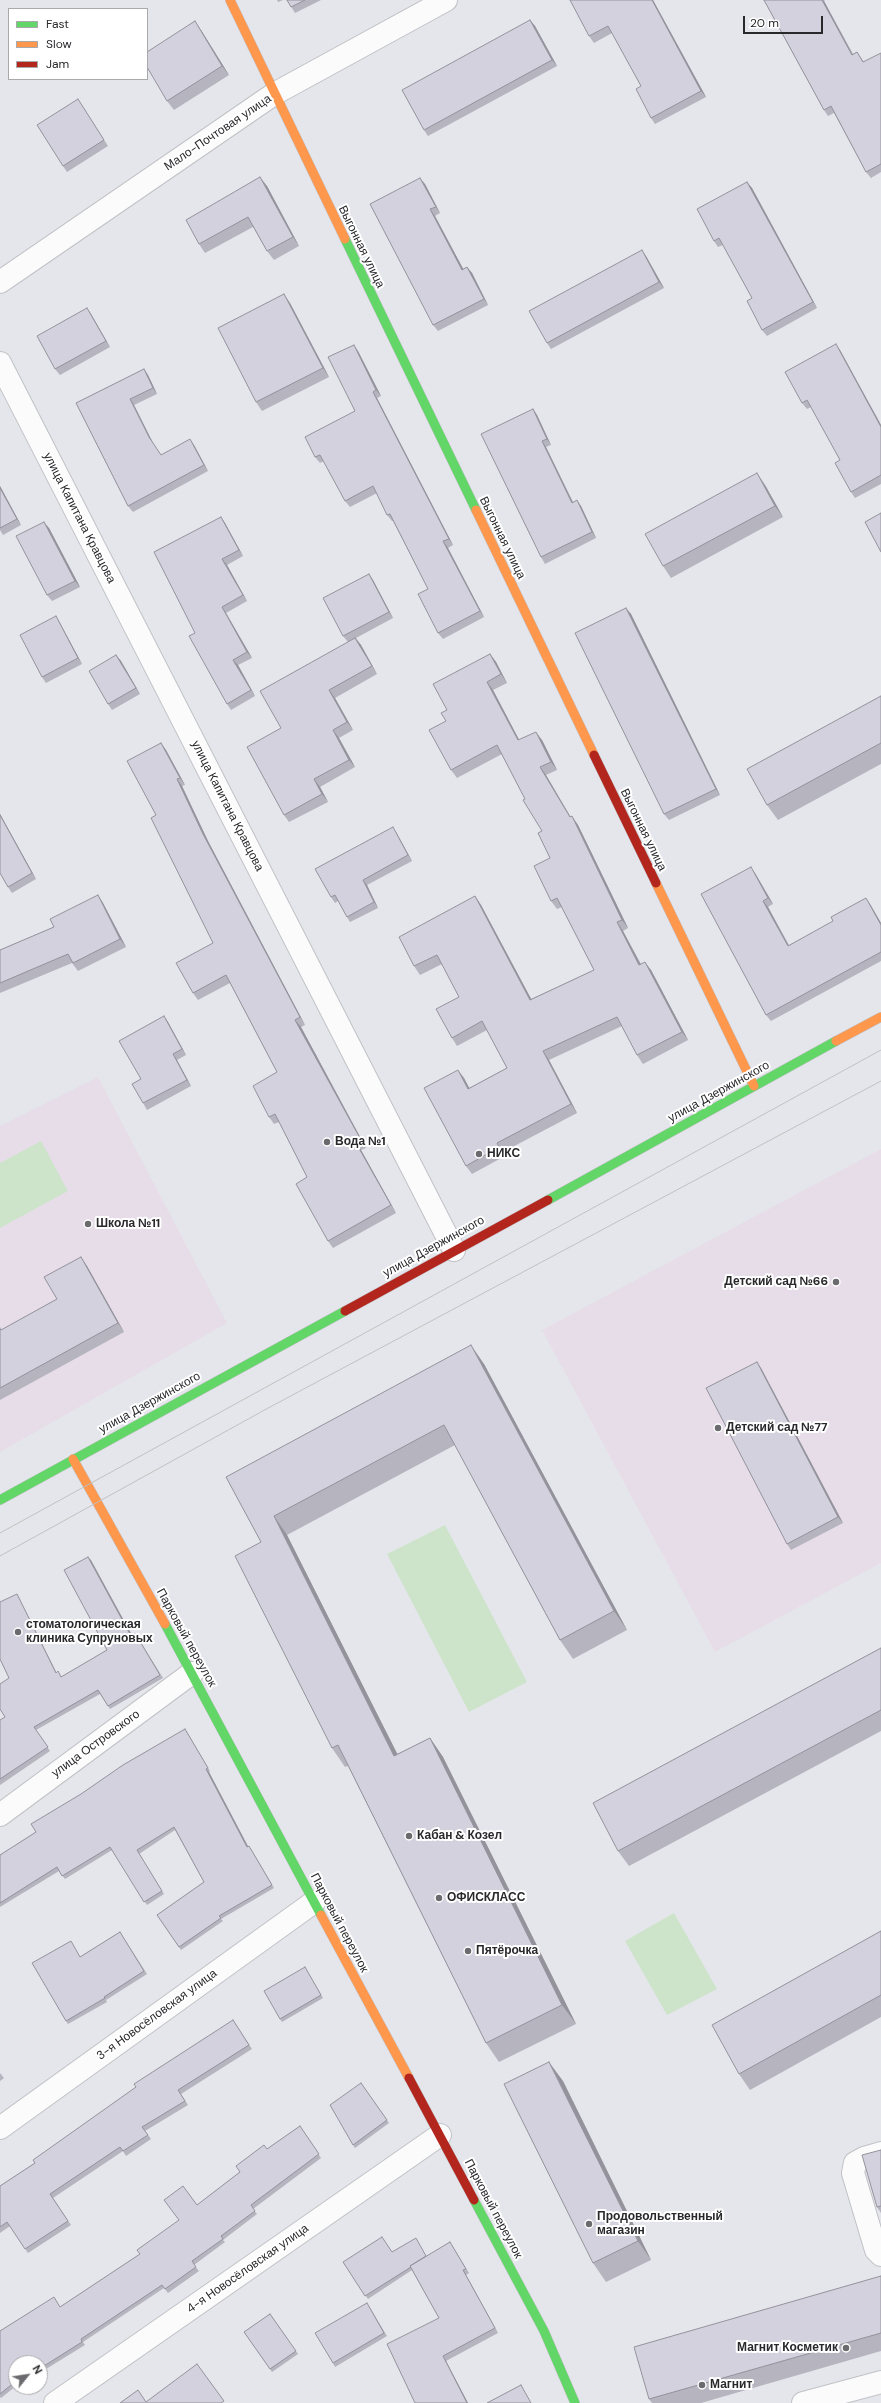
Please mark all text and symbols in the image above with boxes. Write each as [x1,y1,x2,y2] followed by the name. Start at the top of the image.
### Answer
[8,8,148,80] legend
[745,8,825,34] scale bar
[750,15,779,31] text: 20 m
[46,16,69,32] text: Fast
[46,36,72,52] text: Slow
[46,56,69,72] text: Jam
[162,92,274,174] street label: Мало-Почтовая улица
[335,203,387,291] street label: Выгонная улица
[40,450,118,586] street label: улица Капитана Кравцова
[476,494,528,582] street label: Выгонная улица
[188,738,266,874] street label: улица Капитана Кравцова
[617,786,669,874] street label: Выгонная улица
[666,1058,772,1126] street label: улица Дзержинского
[335,1135,386,1149] place label: Вода №1
[322,1137,332,1147] marker: Вода №1
[487,1147,520,1161] place label: НИКС
[474,1149,484,1159] marker: НИКС
[381,1213,487,1281] street label: улица Дзержинского
[96,1217,160,1231] place label: Школа №11
[83,1219,93,1229] marker: Школа №11
[724,1275,828,1289] place label: Детский сад №66
[831,1277,841,1287] marker: Детский сад №66
[97,1369,203,1437] street label: улица Дзержинского
[726,1421,827,1435] place label: Детский сад №77
[713,1423,723,1433] marker: Детский сад №77
[153,1586,219,1690] street label: Парковый переулок
[26,1618,153,1646] place label: стоматологическая клиника Супруновых
[13,1627,23,1637] marker: стоматологическая клиника Супруновых
[49,1707,143,1781] street label: улица Островского
[417,1829,502,1843] place label: Кабан & Козел
[404,1831,414,1841] marker: Кабан & Козел
[307,1871,371,1975] street label: Парковый переулок
[447,1891,525,1905] place label: ОФИСКЛАСС
[434,1893,444,1903] marker: ОФИСКЛАСС
[476,1944,538,1958] place label: Пятёрочка
[463,1946,473,1956] marker: Пятёрочка
[94,1967,220,2063] street label: 3-я Новосёловская улица
[461,2157,525,2261] street label: Парковый переулок
[597,2210,723,2238] place label: Продовольственный магазин
[584,2219,594,2229] marker: Продовольственный магазин
[184,2221,312,2317] street label: 4-я Новосёловская улица
[737,2341,838,2355] place label: Магнит Косметик
[841,2343,851,2353] marker: Магнит Косметик
[8,2355,48,2395] north arrow
[29,2363,46,2376] text: N
[710,2378,752,2392] place label: Магнит
[697,2380,707,2390] marker: Магнит

